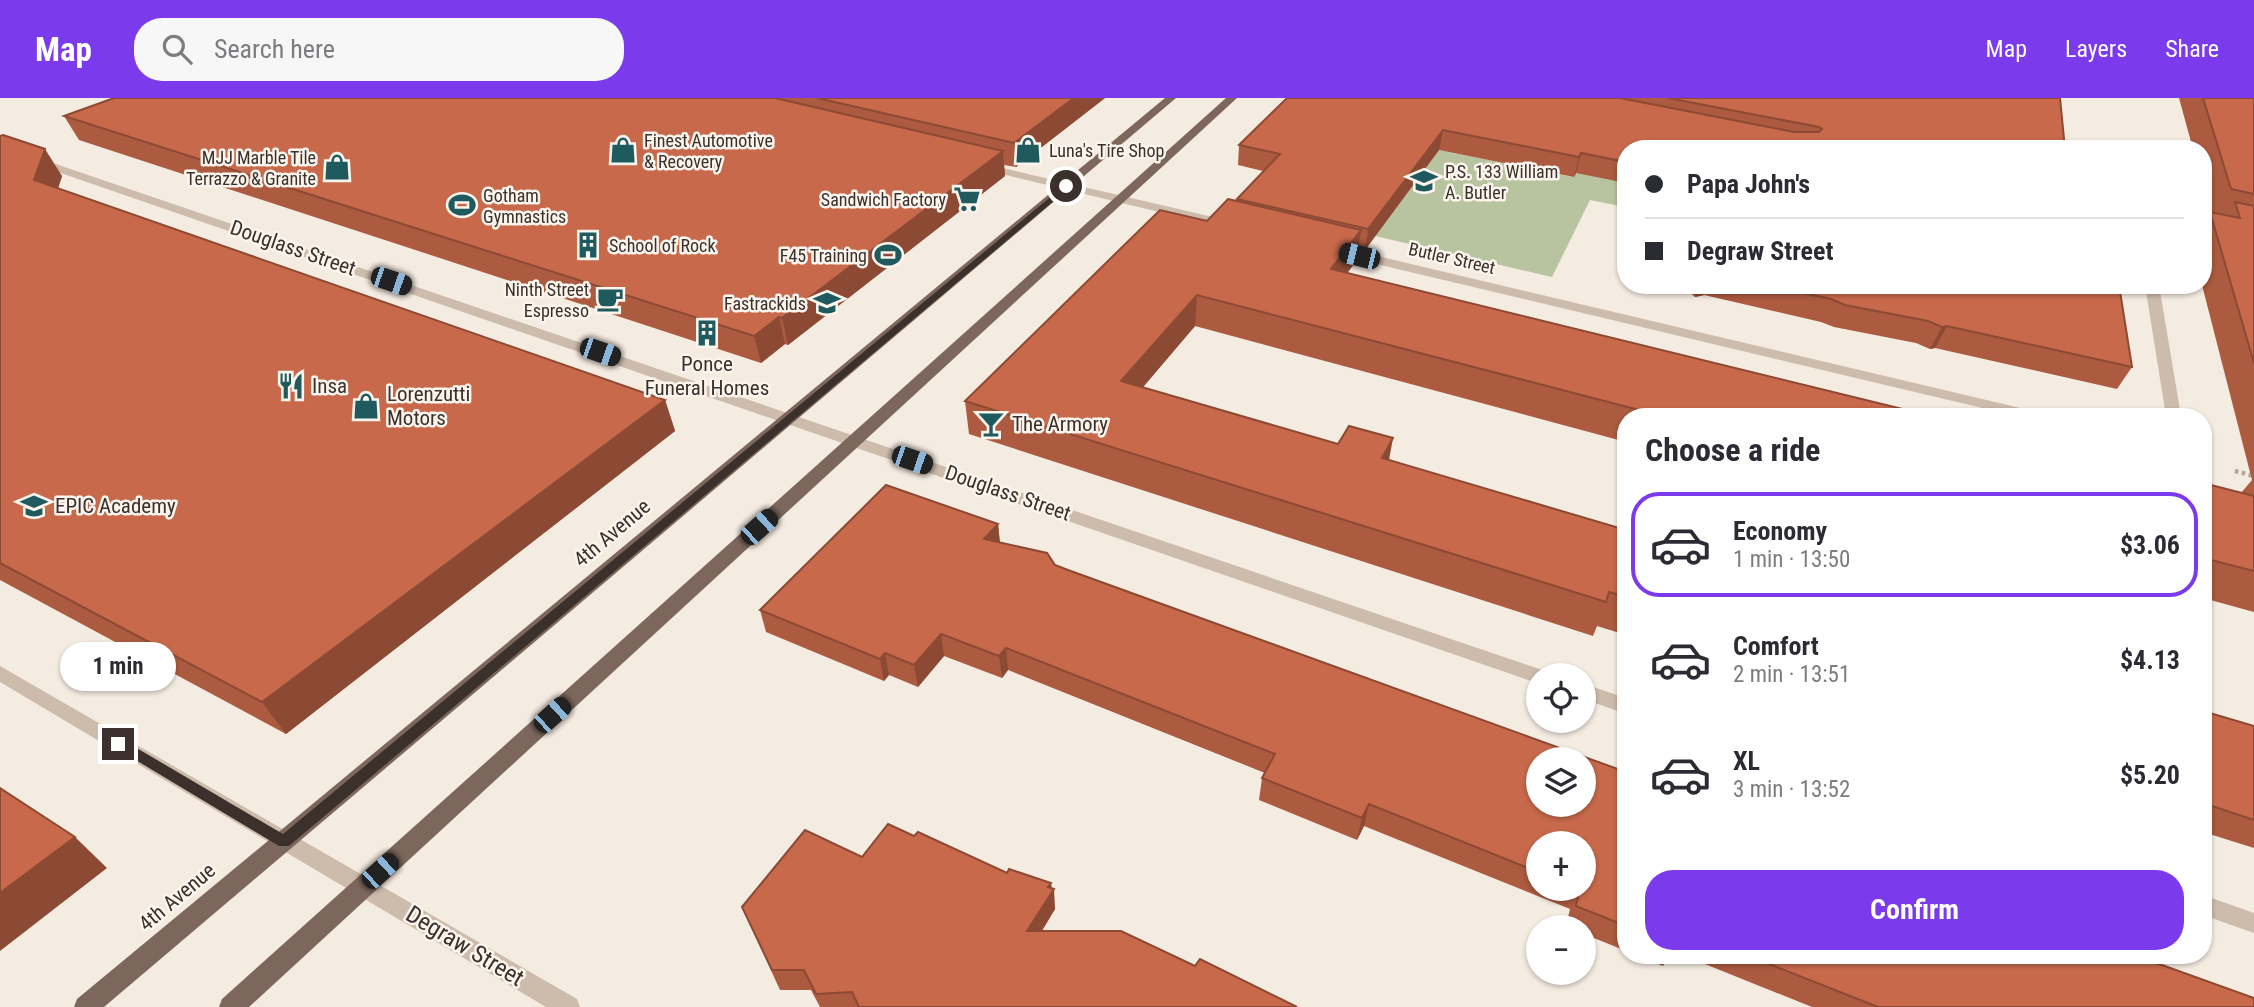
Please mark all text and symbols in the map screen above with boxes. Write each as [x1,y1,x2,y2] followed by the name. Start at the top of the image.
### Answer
[134,18,624,81] search box
[35,30,92,69] text: Map
[158,30,196,68] icon: search
[214,34,335,64] text: Search here
[1986,35,2027,63] text: Map
[2065,35,2127,63] text: Layers
[2165,35,2219,63] text: Share
[644,130,773,172] place label: Finest Automotive & Recovery
[608,135,638,165] shop icon: Finest Automotive & Recovery
[1013,135,1043,165] shop icon: Luna's Tire Shop
[1049,140,1165,161] place label: Luna's Tire Shop
[186,147,316,189] place label: MJJ Marble Tile Terrazzo & Granite
[322,152,352,182] shop icon: MJJ Marble Tile Terrazzo & Granite
[1445,161,1558,203] place label: P.S. 133 William A. Butler
[1409,166,1439,196] school or university icon: P.S. 133 William A. Butler
[1687,169,1810,199] text: Papa John's
[1050,170,1082,202] route start
[952,184,982,214] supermarket icon: Sandwich Factory
[483,185,566,227] place label: Gotham Gymnastics
[821,189,946,210] place label: Sandwich Factory
[447,190,477,220] sports icon: Gotham Gymnastics
[227,215,359,281] street label: Douglass Street
[573,230,603,260] building icon: School of Rock
[609,235,716,256] place label: School of Rock
[1687,236,1833,266] text: Degraw Street
[1407,238,1497,278] street label: Butler Street
[873,240,903,270] sports icon: F45 Training
[1337,241,1382,271] car
[780,245,867,266] place label: F45 Training
[368,264,415,298] car
[505,279,589,321] place label: Ninth Street Espresso
[595,284,625,314] cafe icon: Ninth Street Espresso
[812,288,842,318] school or university icon: Fastrackids
[724,293,806,314] place label: Fastrackids
[692,318,722,348] building icon: Ponce Funeral Homes
[577,335,624,369] car
[645,352,769,400] place label: Ponce Funeral Homes
[276,371,306,401] restaurant icon: Insa
[312,374,347,398] place label: Insa
[387,382,470,430] place label: Lorenzutti Motors
[351,391,381,421] shop icon: Lorenzutti Motors
[976,409,1006,439] bar icon: The Armory
[1012,412,1108,436] place label: The Armory
[1645,431,1820,469] text: Choose a ride
[889,443,936,477] car
[942,460,1074,526] street label: Douglass Street
[19,491,49,521] school or university icon: EPIC Academy
[55,494,176,518] place label: EPIC Academy
[569,494,655,572] street label: 4th Avenue
[737,505,782,549] car
[1649,513,1712,576] icon: car
[1733,516,1827,546] text: Economy
[2120,530,2180,560] text: $3.06
[1733,546,1850,573] text: 1 min · 13:50
[1649,628,1712,691] icon: car
[1733,631,1819,661] text: Comfort
[60,642,176,692] callout: 1 min
[2120,645,2180,675] text: $4.13
[92,653,144,680] text: 1 min
[1733,661,1850,688] text: 2 min · 13:51
[1526,663,1596,985] map controls
[1526,663,1596,733] button: locate
[530,693,575,737] car
[102,728,134,760] route end
[1649,743,1712,806] icon: car
[1733,746,1760,776] text: XL
[1526,747,1596,817] button: layers
[2120,760,2180,790] text: $5.20
[1733,776,1850,803] text: 3 min · 13:52
[1526,831,1596,901] button: +
[358,849,403,893] car
[134,858,220,936] street label: 4th Avenue
[1645,870,2184,950] button: Confirm
[401,900,529,992] street label: Degraw Street
[1526,915,1596,985] button: −

